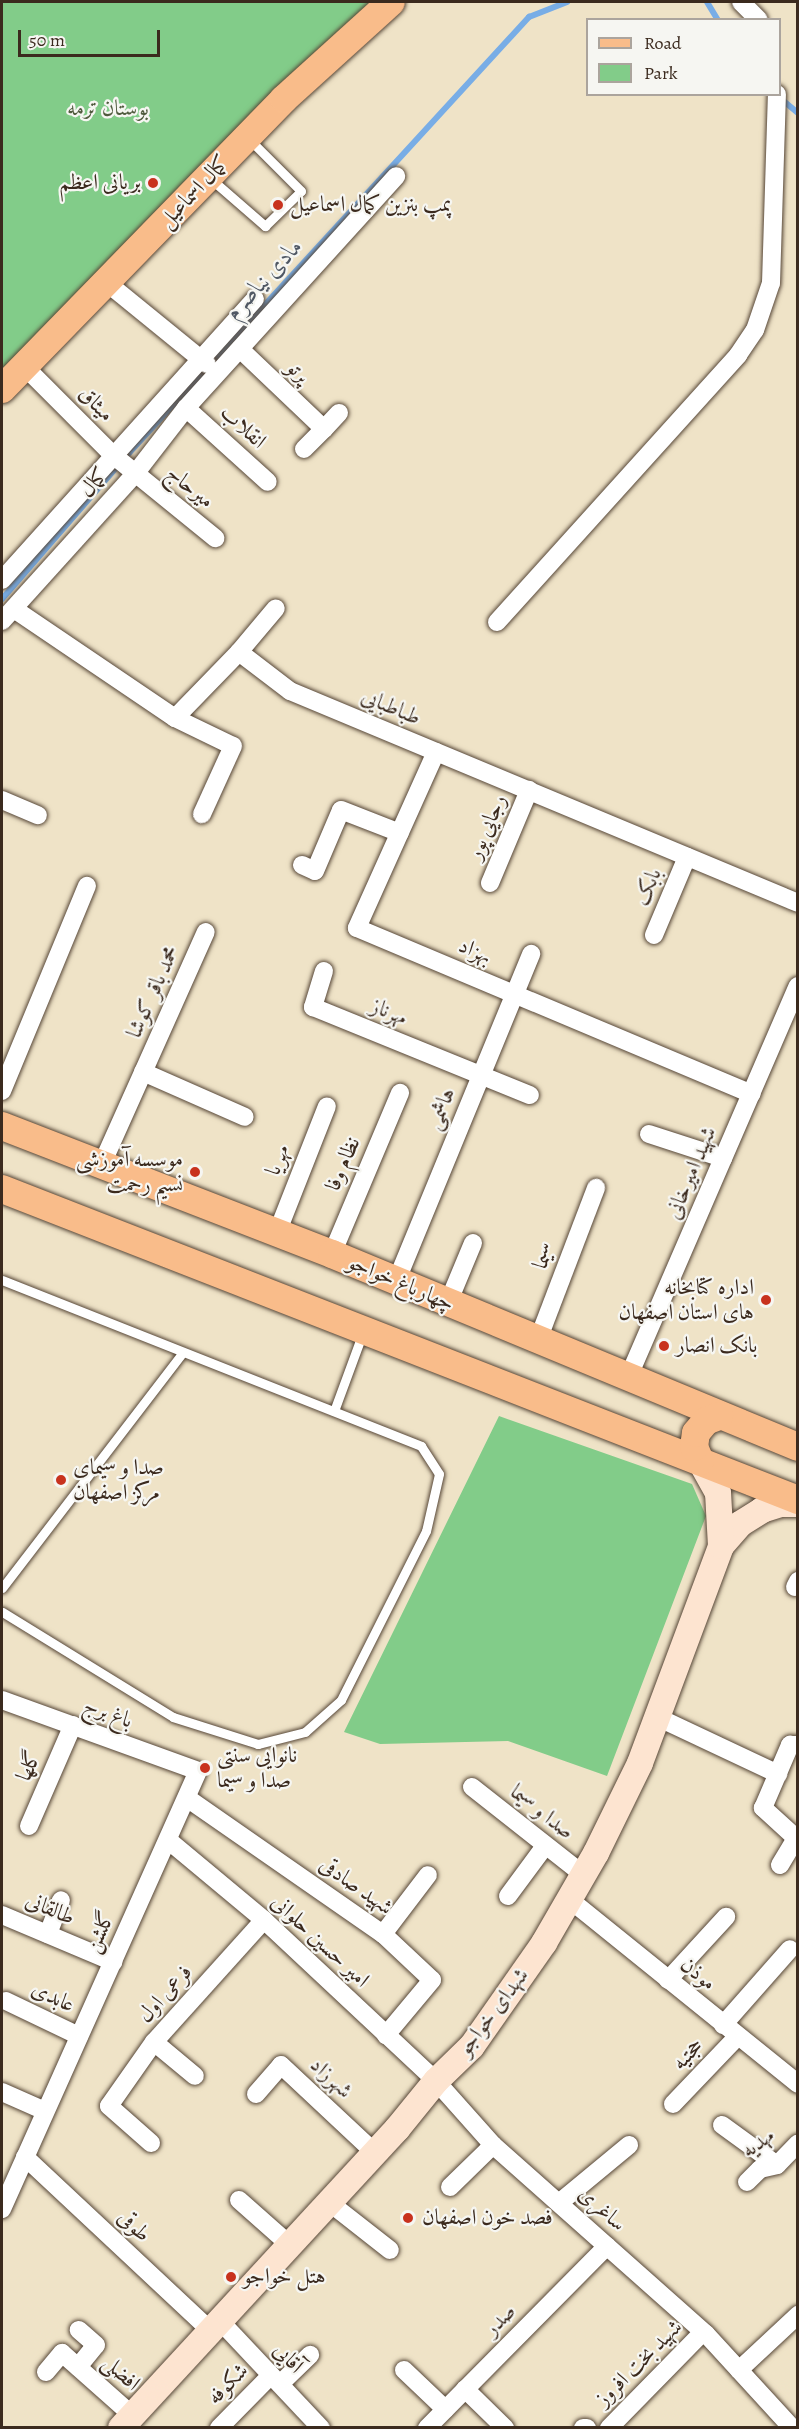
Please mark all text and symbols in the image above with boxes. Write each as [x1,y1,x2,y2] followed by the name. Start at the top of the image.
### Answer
[21,18,164,56] scale bar
[586,18,781,96] legend
[29,28,65,52] text: 50 m
[644,31,681,55] text: Road
[644,61,678,85] text: Park
[67,96,149,122] park label: بوستان ترمه
[153,150,235,234] street label: کمال اسماعیل
[59,170,141,196] place label: بریانی اعظم
[146,176,160,190] marker: بریانی اعظم
[290,192,452,218] place label: پمپ بنزین کمال اسماعیل
[271,198,285,212] marker: پمپ بنزین کمال اسماعیل
[219,232,309,326] water label: مادی نیاصرم
[281,355,315,389] street label: پرتو
[73,381,119,427] street label: میثاق
[215,400,271,454] street label: انقلاب
[161,460,219,514] street label: میرحاج
[74,463,114,503] street label: کمال
[357,683,425,731] street label: طباطبایی
[462,790,512,864] street label: رجایی پور
[628,864,668,910] street label: بابک
[454,932,496,970] street label: بهزاد
[121,942,185,1042] street label: محمد باقر کوشا
[367,993,411,1031] street label: مهرناز
[421,1084,461,1134] street label: هاشمی
[660,1123,722,1223] street label: شهید امیرخانی
[320,1133,366,1195] street label: نظام وفا
[260,1141,296,1179] street label: مهریا
[76,1146,183,1198] place label: موسسه آموزشی نسیم رحمت
[188,1165,202,1179] marker: موسسه آموزشی نسیم رحمت
[527,1239,561,1273] street label: سیما
[344,1249,458,1317] street label: چهارباغ خواجو
[619,1274,754,1326] place label: اداره کتابخانه های استان اصفهان
[759,1293,773,1307] marker: اداره کتابخانه های استان اصفهان
[676,1333,757,1359] place label: بانک انصار
[657,1339,671,1353] marker: بانک انصار
[73,1454,164,1506] place label: صدا و سیمای مرکز اصفهان
[54,1473,68,1487] marker: صدا و سیمای مرکز اصفهان
[80,1692,136,1734] street label: باغ برج
[217,1742,297,1794] place label: نانوایی سنتی صدا و سیما
[11,1747,47,1785] street label: گلها
[198,1761,212,1775] marker: نانوایی سنتی صدا و سیما
[505,1779,579,1845] street label: صدا و سیما
[314,1851,398,1921] street label: شهید صادقی
[21,1887,79,1931] street label: طالقانی
[265,1889,375,1993] street label: امیر حسین حلوانی
[79,1907,121,1957] street label: گلشن
[675,1952,721,1996] street label: موذن
[132,1960,198,2028] street label: فرعی اول
[452,1963,534,2061] street label: شهدای خواجو
[27,1976,79,2018] street label: عابدی
[666,2032,710,2076] street label: حجتیه
[304,2052,358,2104] street label: شهرزاد
[736,2122,780,2164] street label: مهدیه
[573,2181,631,2237] street label: ساغری
[112,2204,156,2248] street label: طوقی
[422,2205,553,2231] place label: فصد خون اصفهان
[399,2209,417,2227] marker: فصد خون اصفهان
[243,2264,326,2290] place label: هتل خواجو
[224,2270,238,2284] marker: هتل خواجو
[478,2298,522,2342] street label: صدر
[590,2314,688,2412] street label: شهید بخت افروز
[267,2337,309,2379] street label: آقایی
[97,2349,145,2397] street label: افضلی
[202,2358,254,2410] street label: شکوفه

